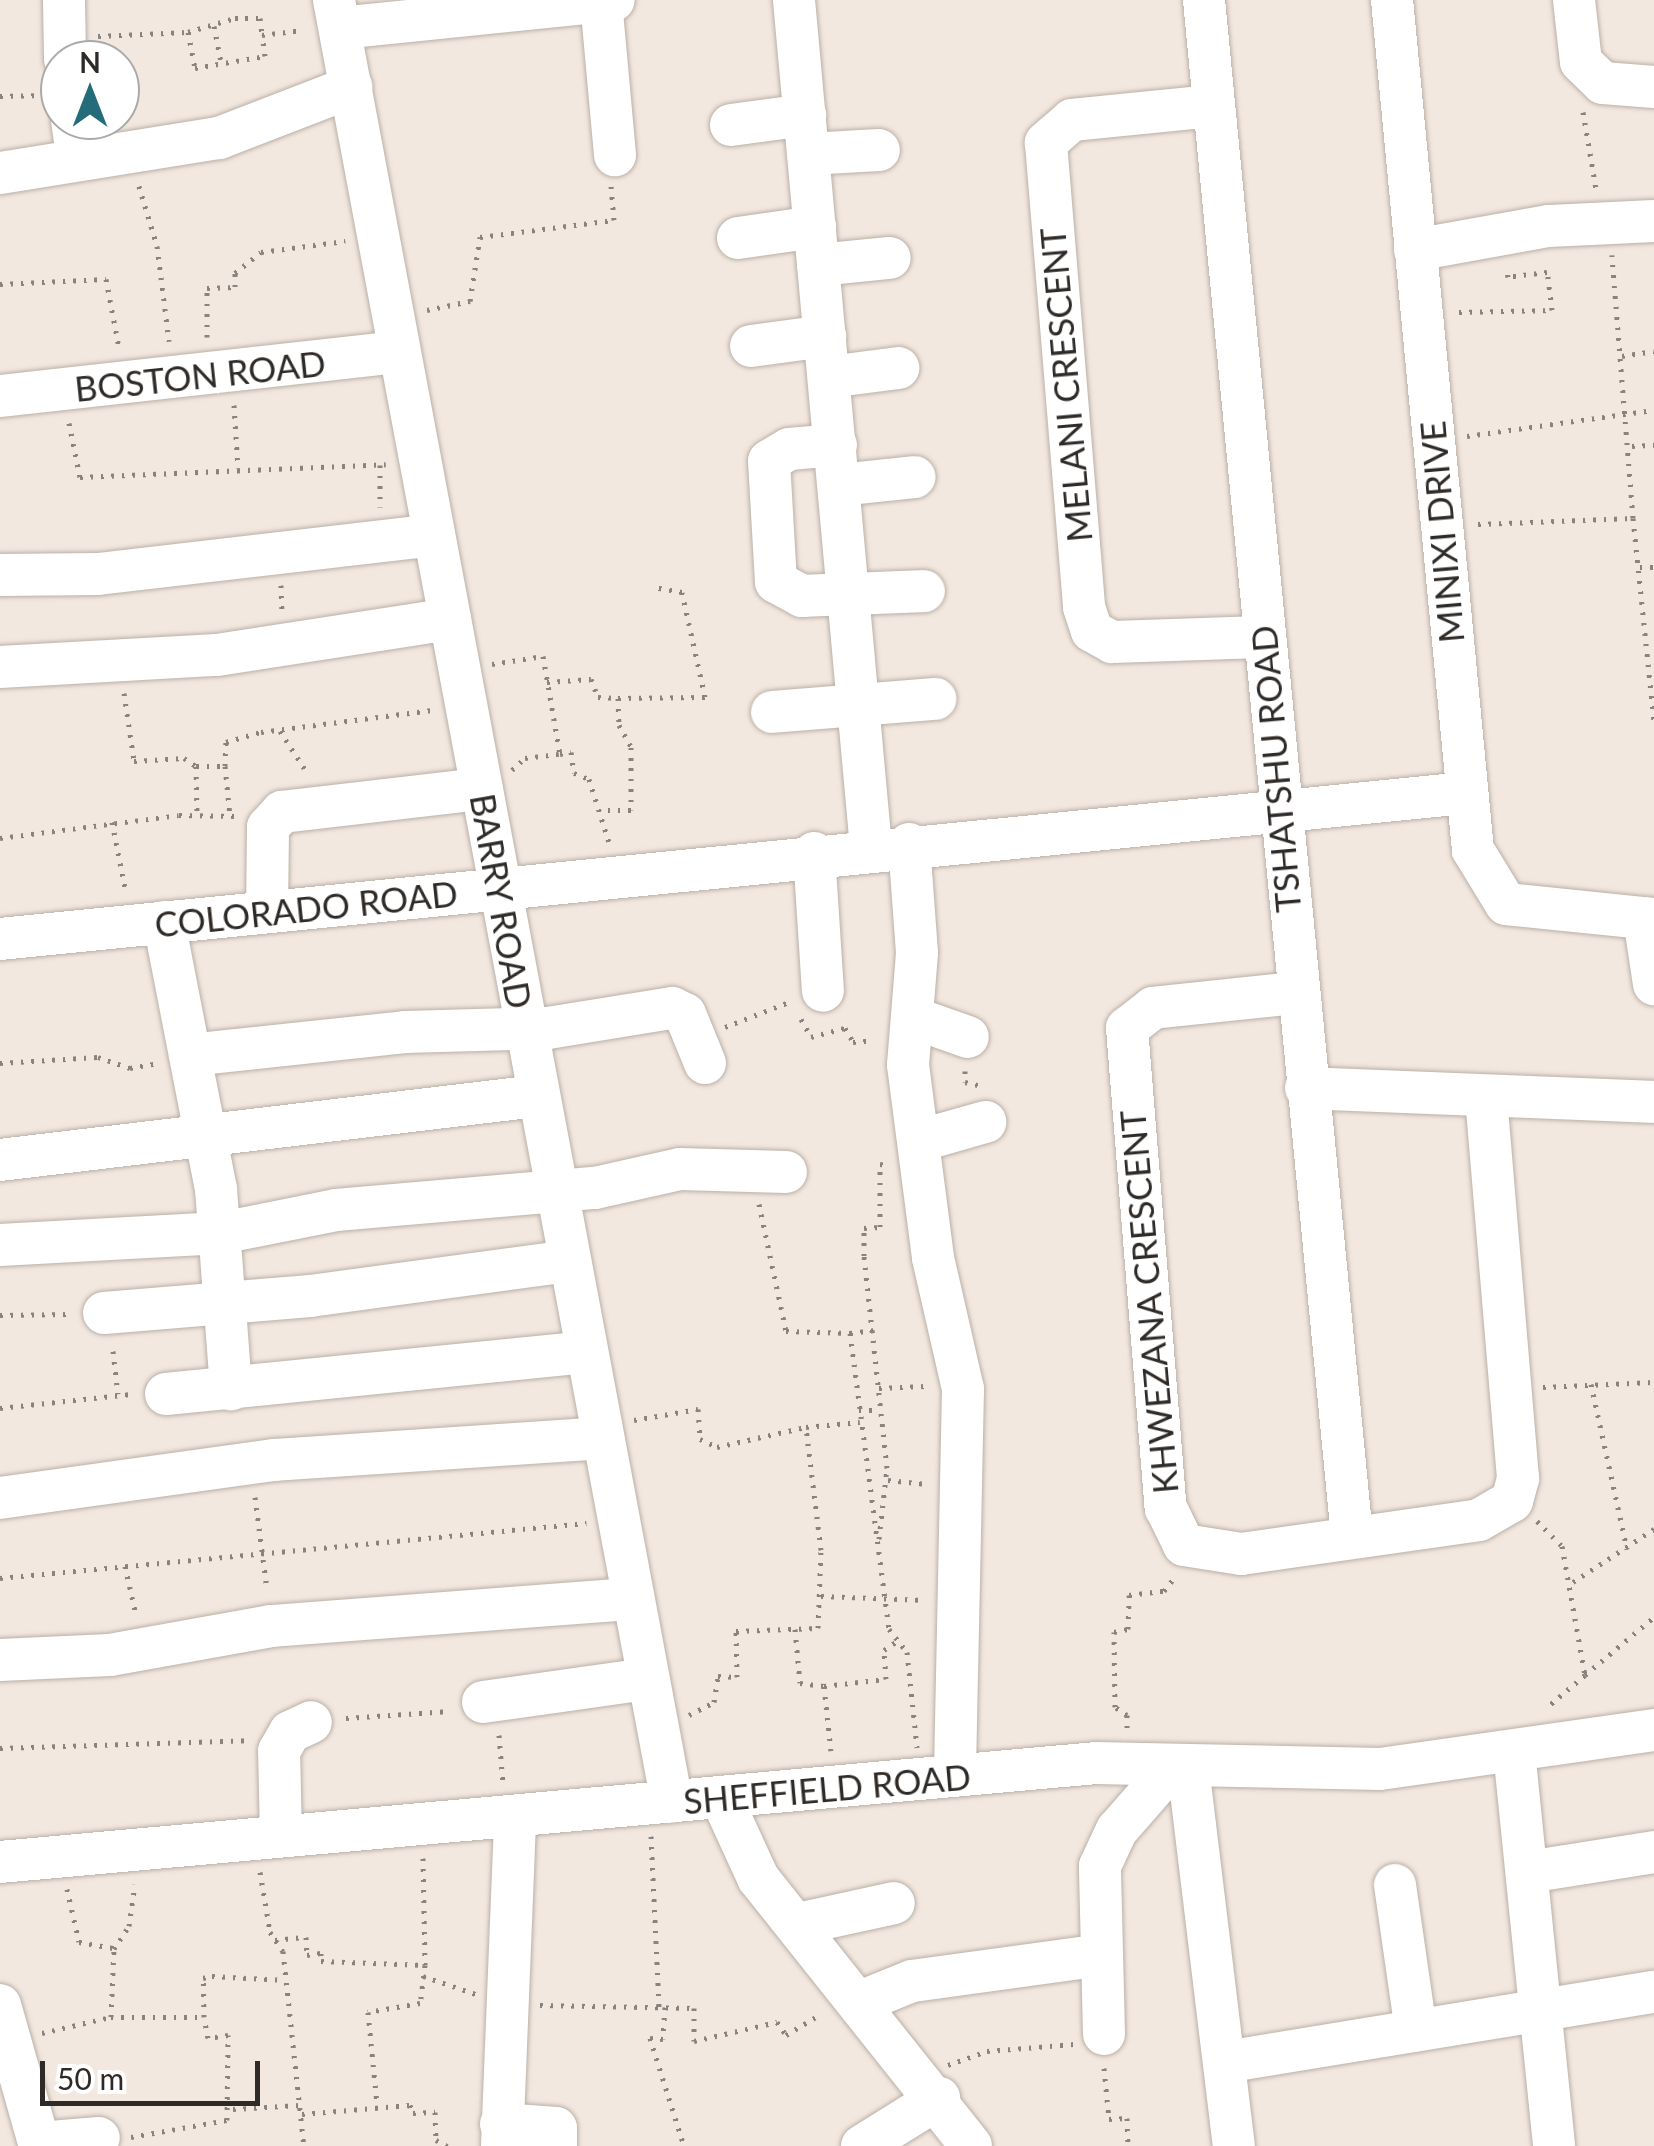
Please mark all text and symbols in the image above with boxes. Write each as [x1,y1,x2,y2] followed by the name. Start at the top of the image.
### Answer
[40,40,140,140] north arrow
[79,45,101,79] text: N
[1030,226,1100,544] street label: MELANI CRESCENT
[72,341,328,409] street label: BOSTON ROAD
[1410,419,1472,645] street label: MINIXI DRIVE
[1242,624,1308,914] street label: TSHATSHU ROAD
[462,790,542,1012] street label: BARRY ROAD
[152,871,460,945] street label: COLORADO ROAD
[1110,1108,1186,1496] street label: KHWEZANA CRESCENT
[682,1755,972,1821] street label: SHEFFIELD ROAD
[45,2041,265,2103] scale bar
[57,2060,124,2096] text: 50 m

